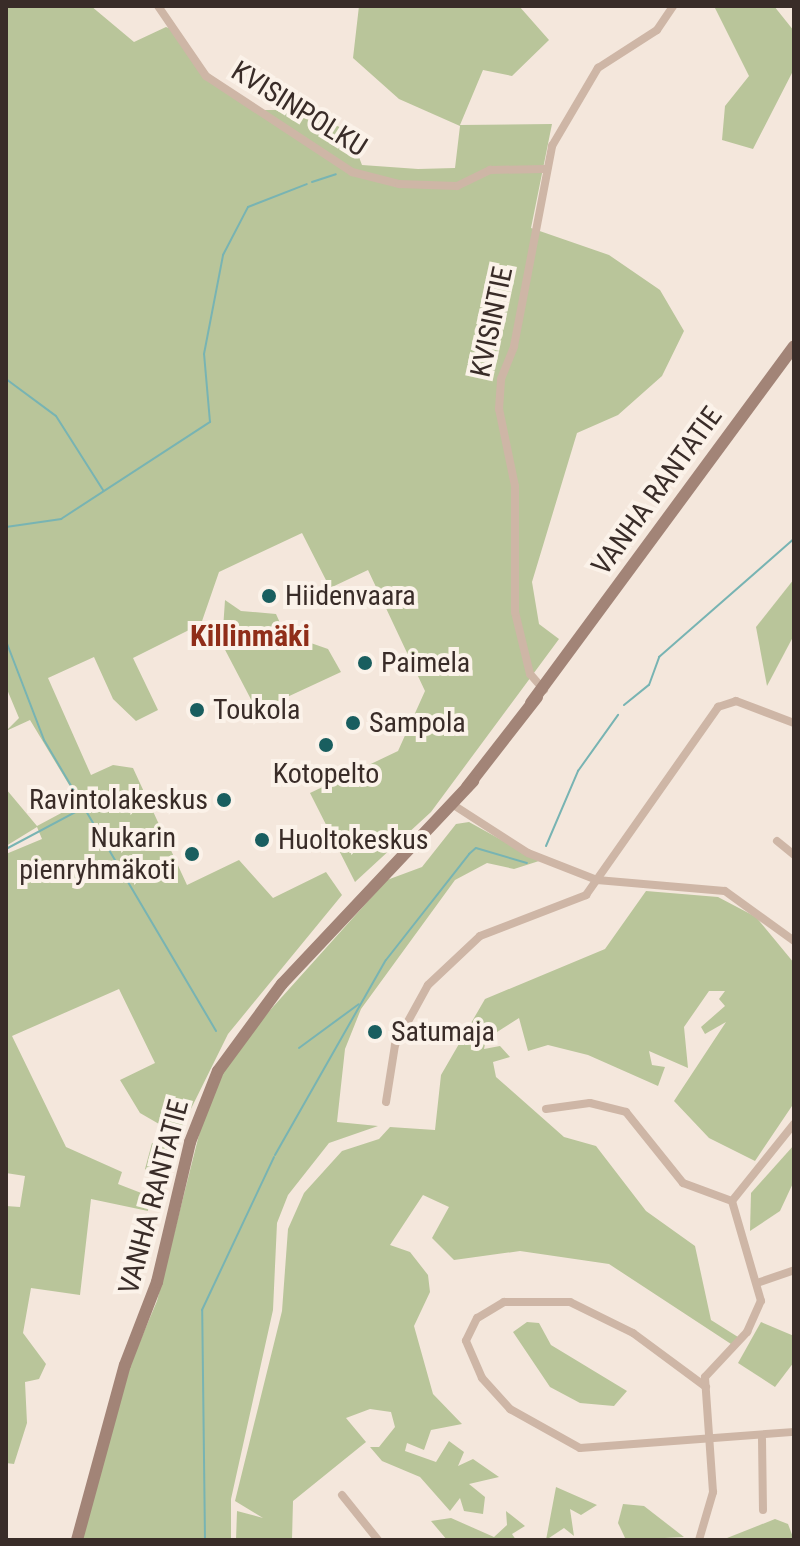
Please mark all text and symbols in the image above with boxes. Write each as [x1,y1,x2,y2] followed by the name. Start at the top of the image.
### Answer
[225,54,373,164] street label: KVISINPOLKU
[464,264,520,380] street label: KVISINTIE
[585,400,729,582] street label: VANHA RANTATIE
[285,579,416,613] place label: Hiidenvaara
[260,587,278,605] marker: Hiidenvaara
[190,618,310,654] district label: Killinmäki
[381,646,470,680] place label: Paimela
[356,654,374,672] marker: Paimela
[213,693,300,727] place label: Toukola
[188,701,206,719] marker: Toukola
[369,706,466,740] place label: Sampola
[344,714,362,732] marker: Sampola
[317,736,335,754] marker: Kotopelto
[273,757,379,791] place label: Kotopelto
[29,783,208,817] place label: Ravintolakeskus
[215,791,233,809] marker: Ravintolakeskus
[19,821,176,887] place label: Nukarin pienryhmäkoti
[278,823,429,857] place label: Huoltokeskus
[253,831,271,849] marker: Huoltokeskus
[183,845,201,863] marker: Nukarin pienryhmäkoti
[391,1015,495,1049] place label: Satumaja
[366,1023,384,1041] marker: Satumaja
[112,1096,196,1298] street label: VANHA RANTATIE

